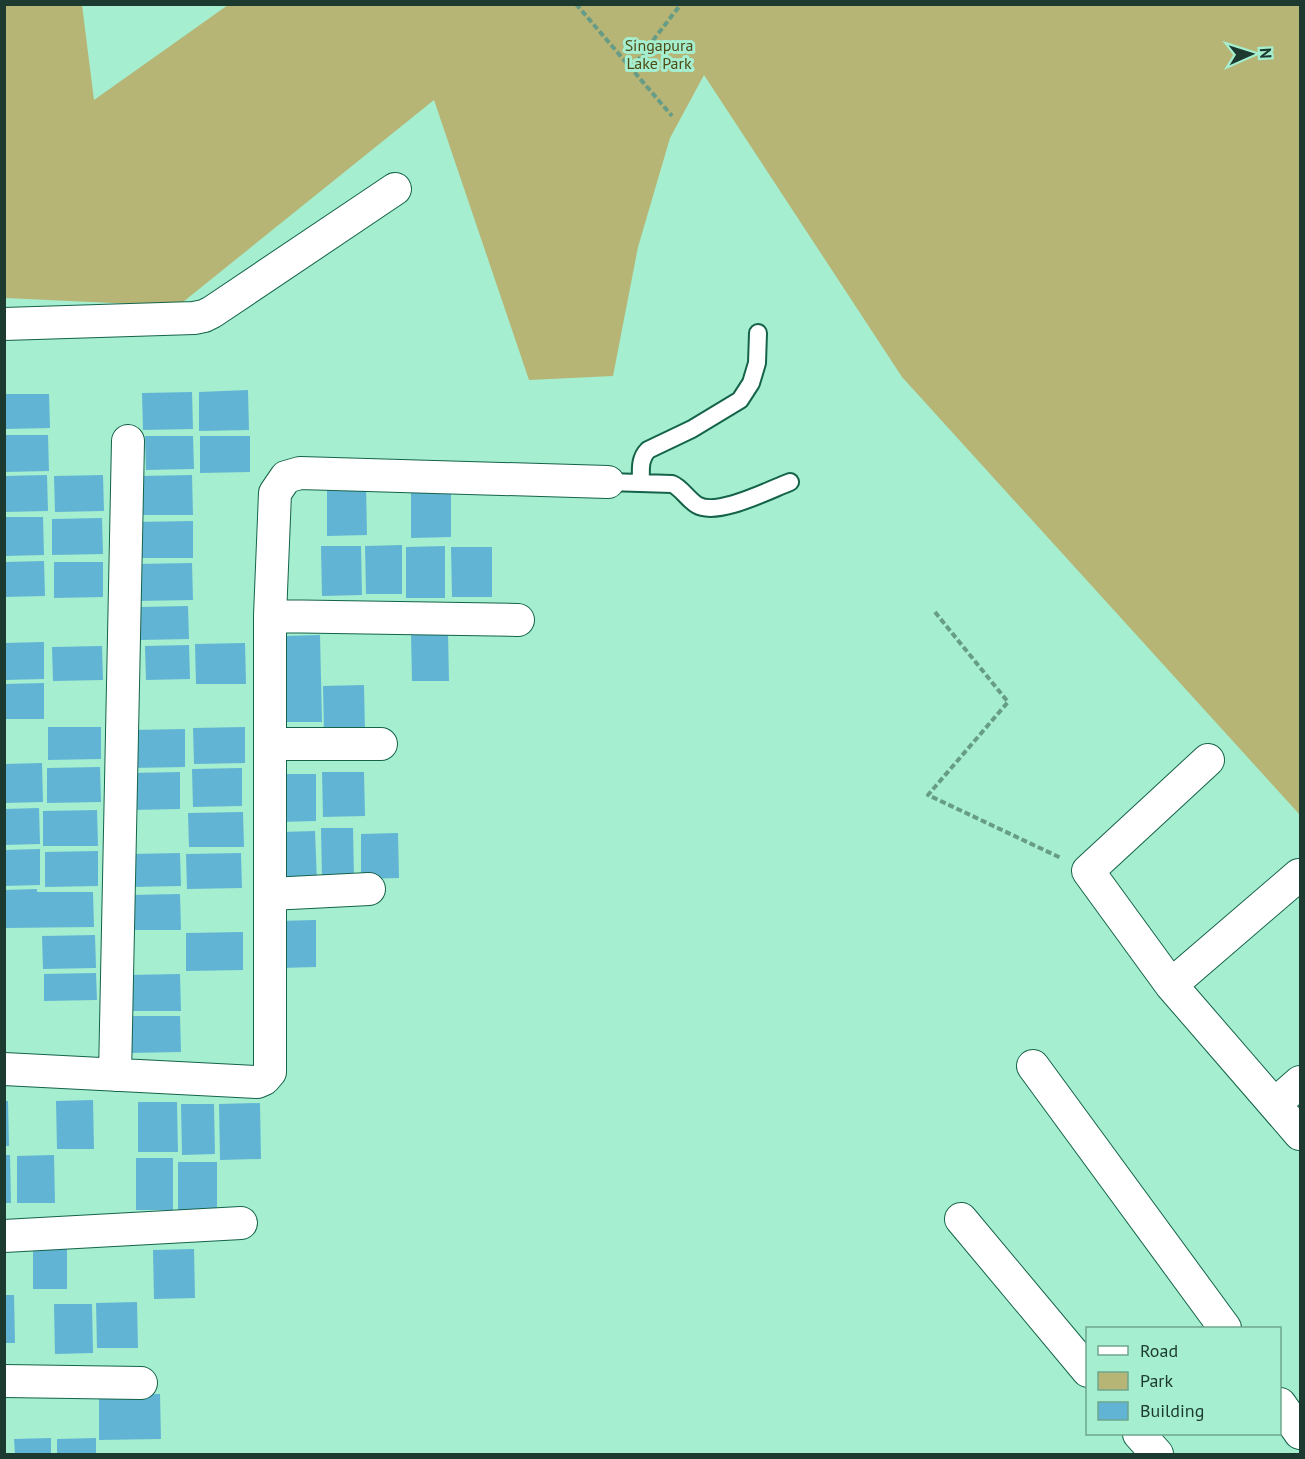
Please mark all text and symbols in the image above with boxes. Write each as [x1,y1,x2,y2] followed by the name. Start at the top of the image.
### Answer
[1221,24,1281,84] north arrow
[625,35,693,73] park label: Singapura Lake Park
[1256,47,1276,59] text: N
[1086,1327,1281,1435] legend
[1140,1339,1178,1362] text: Road
[1140,1369,1173,1392] text: Park
[1140,1399,1204,1422] text: Building

